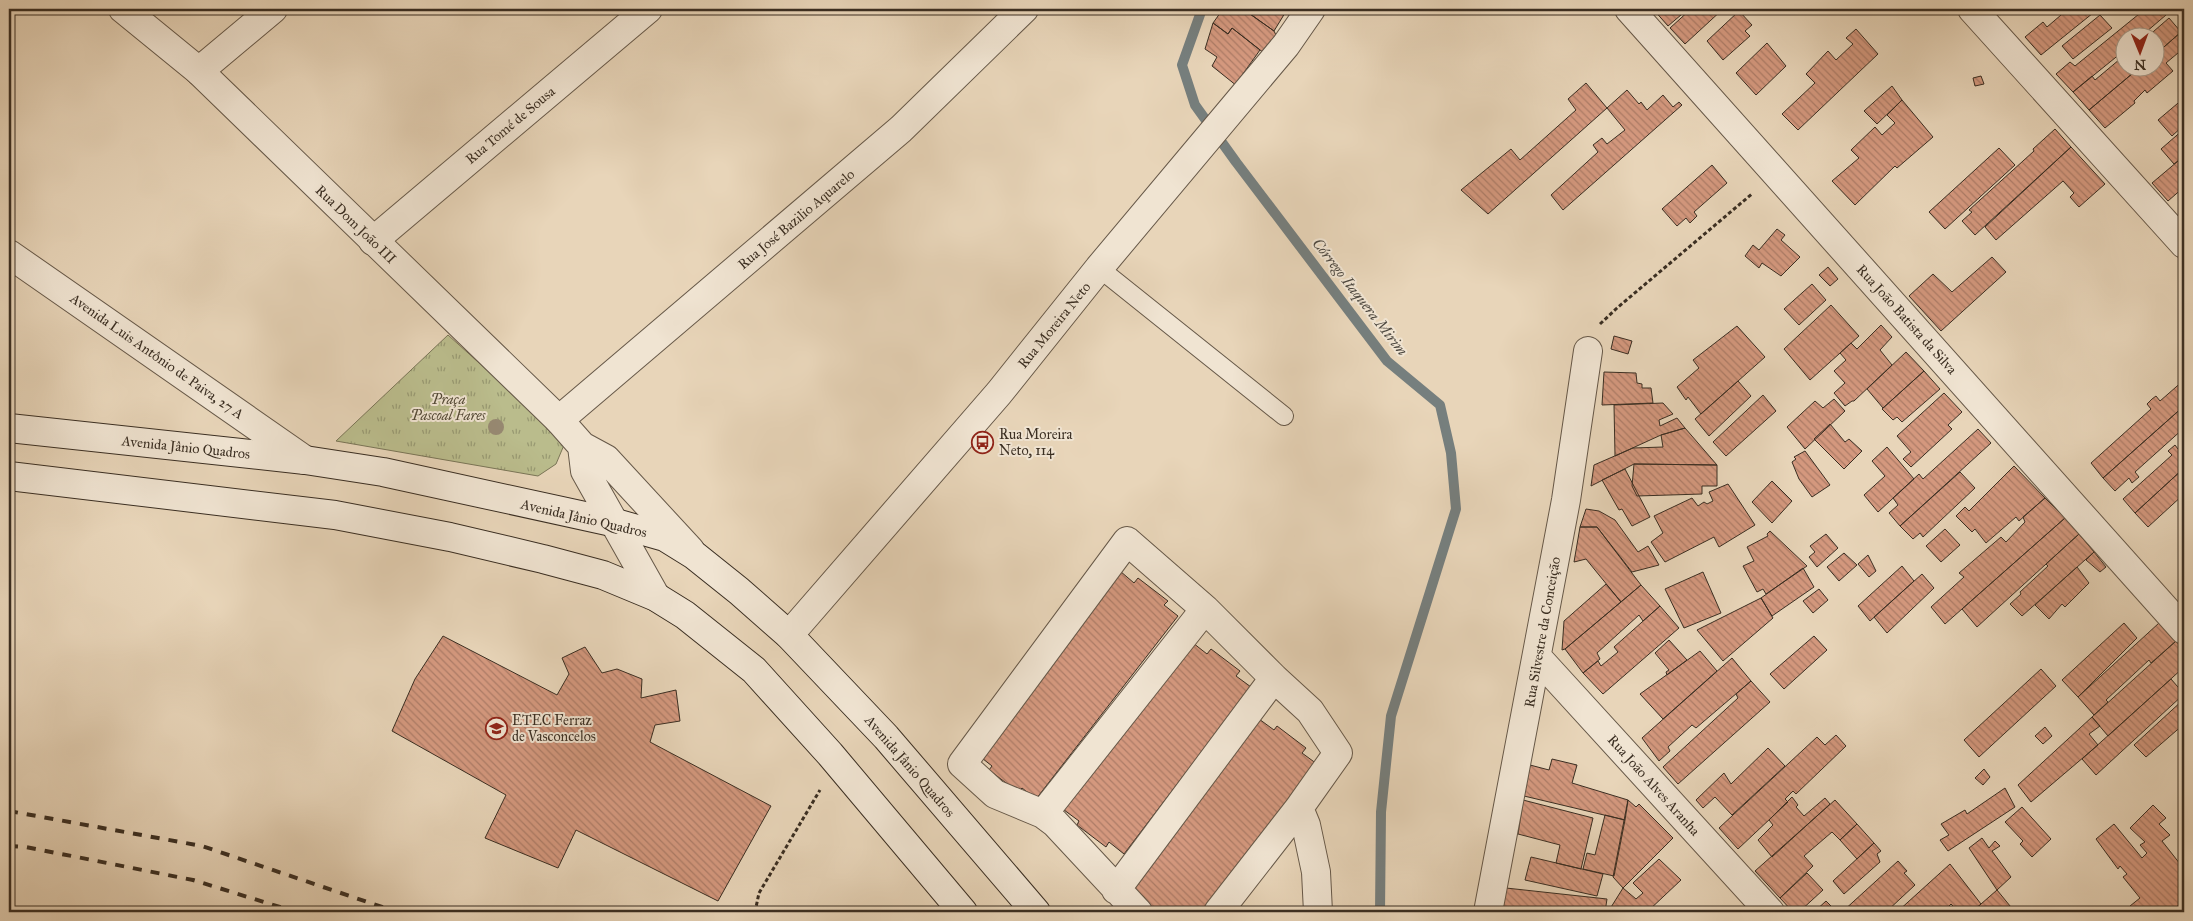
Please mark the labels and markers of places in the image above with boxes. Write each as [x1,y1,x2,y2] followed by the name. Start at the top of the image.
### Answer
[999,426,1073,459] place label: Rua Moreira Neto, 114
[971,430,995,454] bus stop icon: Rua Moreira Neto, 114
[512,712,596,745] place label: ETEC Ferraz de Vasconcelos
[484,716,508,740] school or university icon: ETEC Ferraz de Vasconcelos

